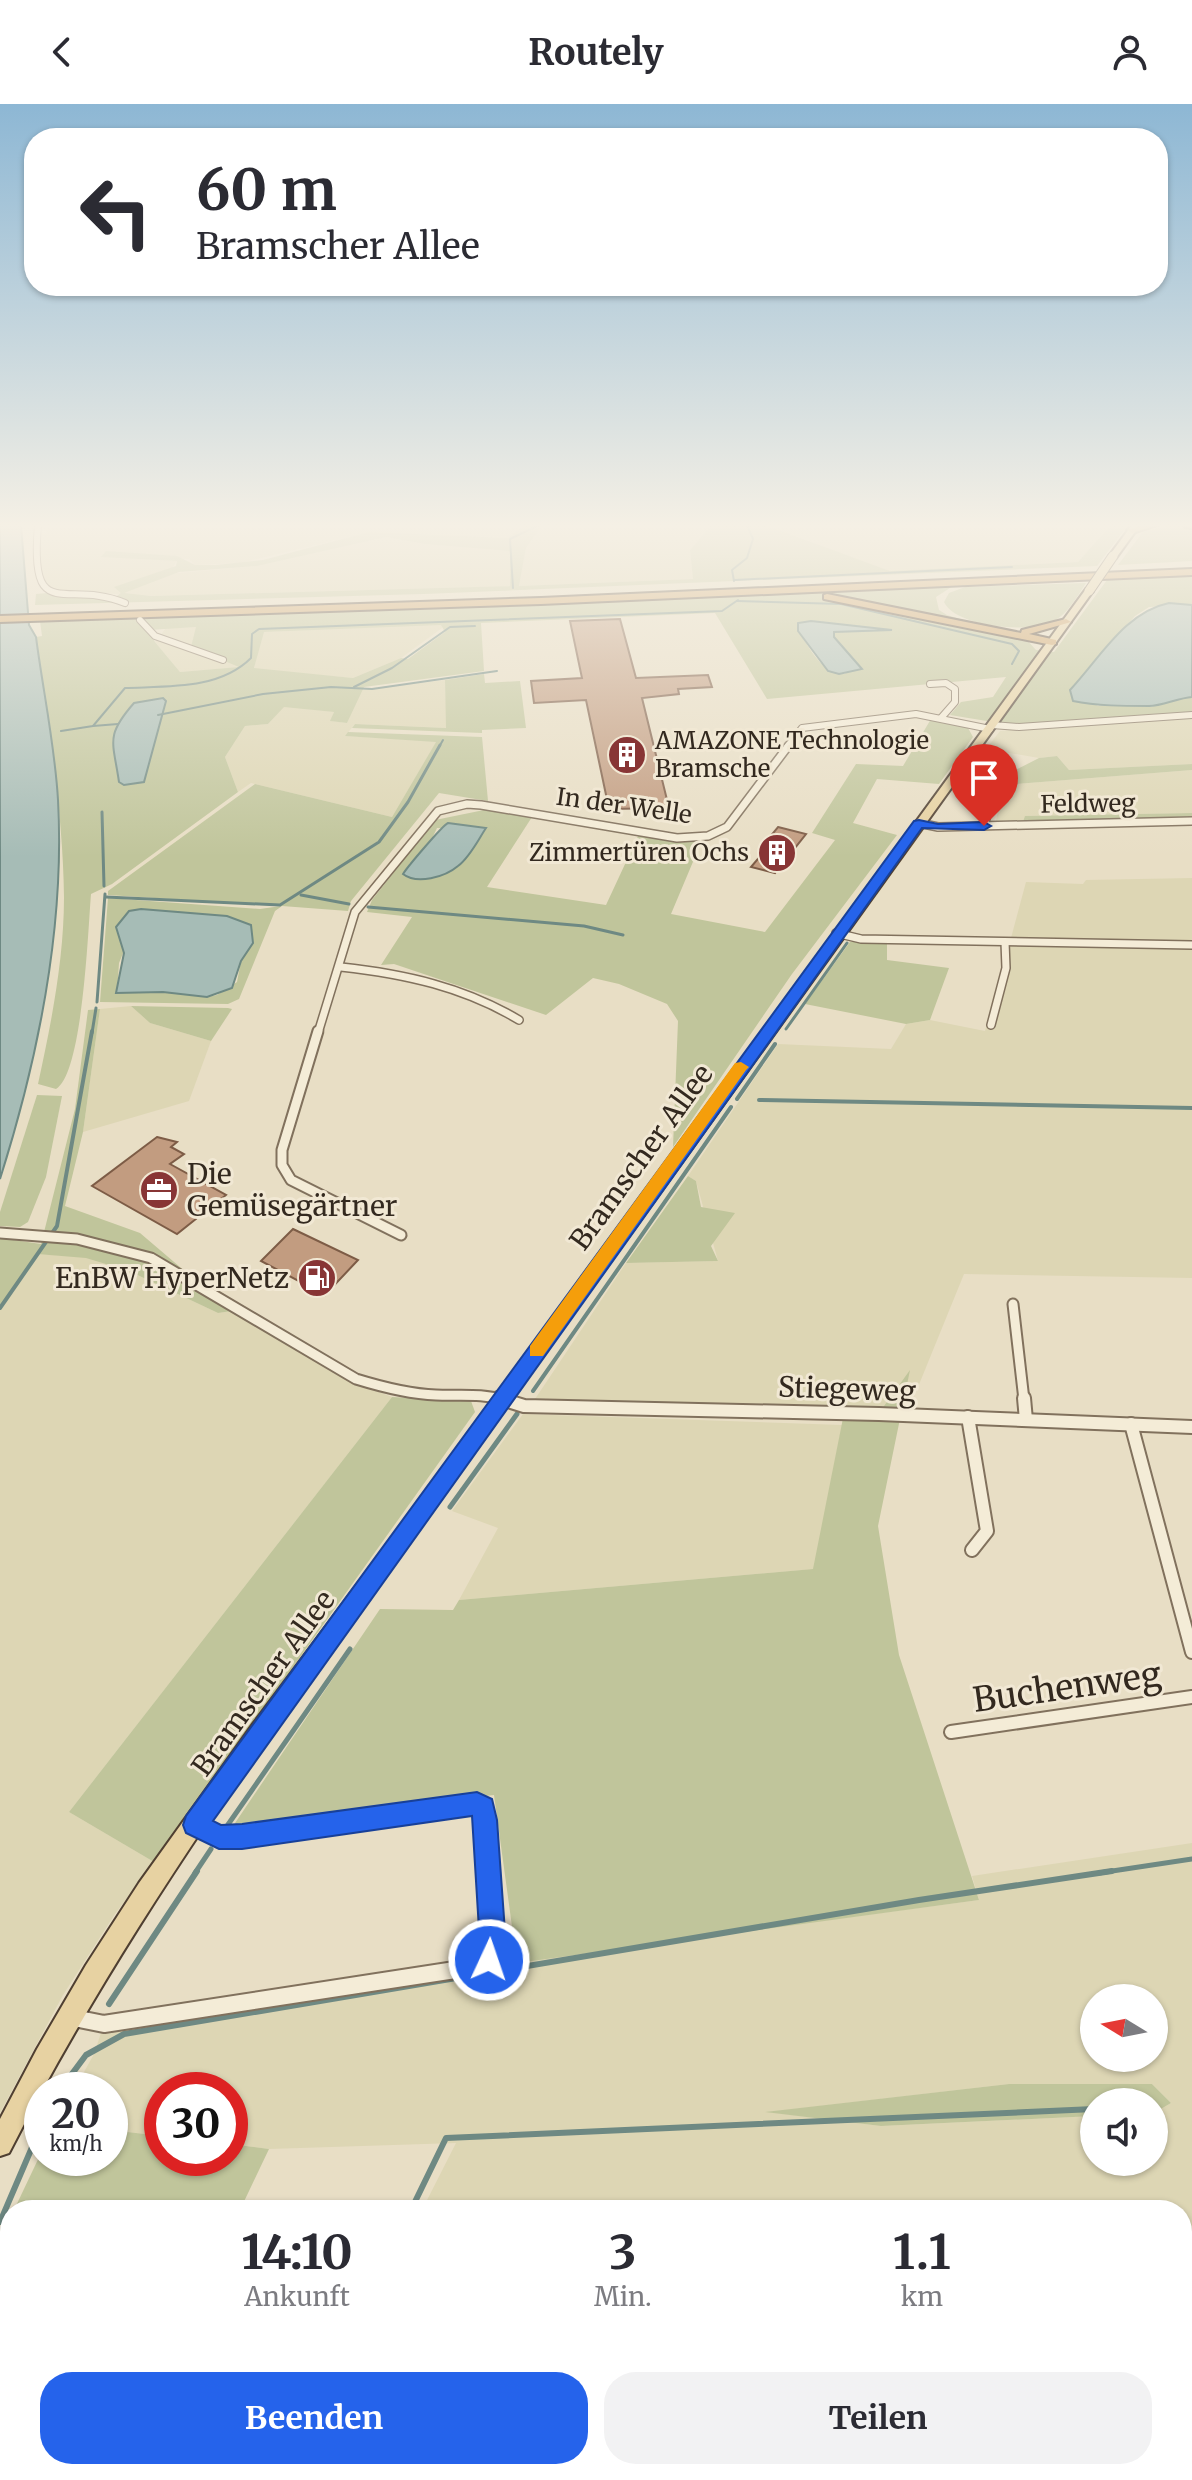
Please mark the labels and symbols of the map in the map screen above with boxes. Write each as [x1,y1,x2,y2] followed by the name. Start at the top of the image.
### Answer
[654,725,929,784] place label: AMAZONE Technologie Bramsche
[606,734,648,776] building icon: AMAZONE Technologie Bramsche
[950,744,1018,826] pin
[554,781,694,830] street label: In der Welle
[1040,787,1136,820] street label: Feldweg
[756,832,798,874] building icon: Zimmertüren Ochs
[529,837,749,868] place label: Zimmertüren Ochs
[562,1057,720,1257] street label: Bramscher Allee
[187,1156,397,1224] place label: Die Gemüsegärtner
[138,1169,180,1211] office icon: Die Gemüsegärtner
[296,1257,338,1299] fuel station icon: EnBW HyperNetz
[55,1260,289,1296] place label: EnBW HyperNetz
[777,1369,917,1409] street label: Stiegeweg
[184,1583,342,1783] street label: Bramscher Allee
[970,1653,1164,1722] street label: Buchenweg
[447,1918,531,2002] position arrow
[1080,1984,1168,2072] north arrow
[144,2072,248,2176] speed limit sign: 30

